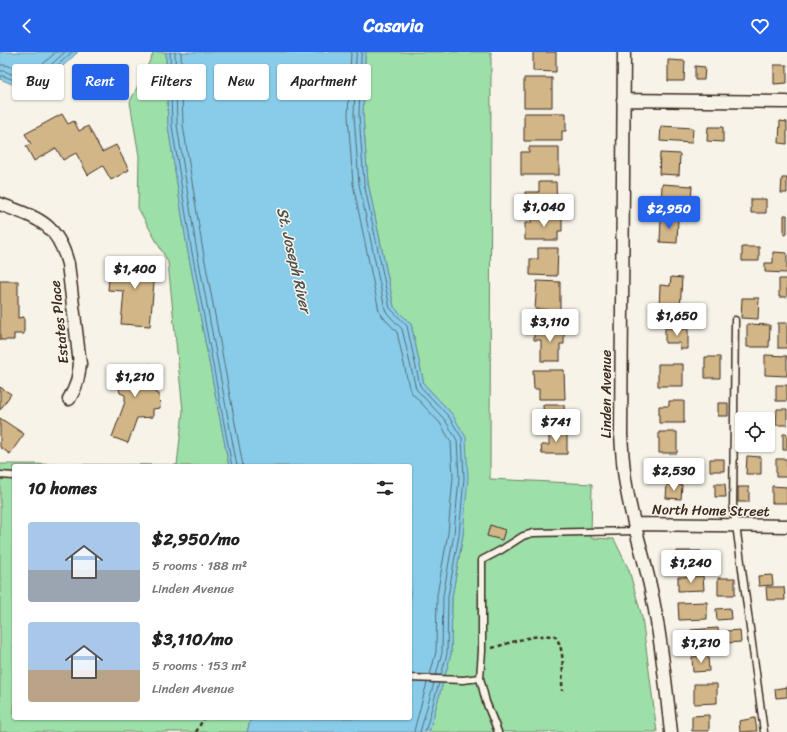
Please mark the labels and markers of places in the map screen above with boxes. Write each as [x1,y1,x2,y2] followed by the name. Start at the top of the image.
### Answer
[511,194,577,228] pin: $1,040
[636,196,702,230] pin: $2,950
[102,256,168,290] pin: $1,400
[644,303,710,337] pin: $1,650
[517,309,583,343] pin: $3,110
[102,364,168,398] pin: $1,210
[532,409,580,443] pin: $741
[641,458,707,492] pin: $2,530
[658,550,724,584] pin: $1,240
[668,630,734,664] pin: $1,210

